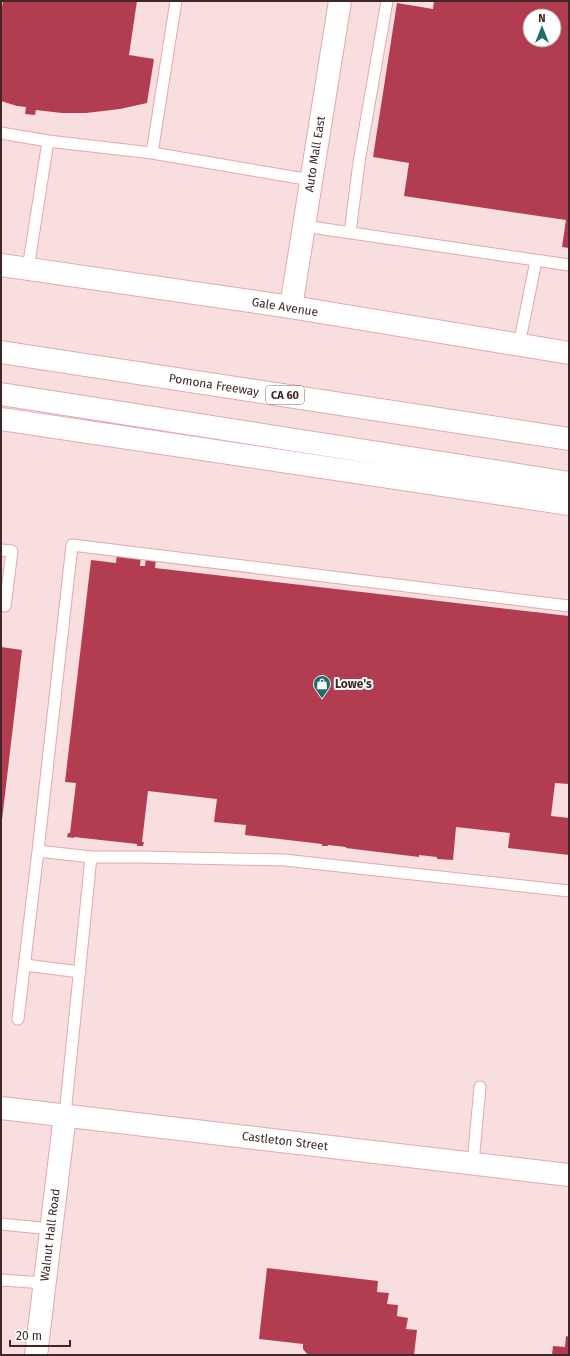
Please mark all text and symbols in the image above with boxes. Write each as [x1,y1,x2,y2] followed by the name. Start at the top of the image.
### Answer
[522,8,562,48] north arrow
[538,12,546,25] text: N
[302,114,328,193] street label: Auto Mall East
[251,295,319,319] street label: Gale Avenue
[168,371,260,399] street label: Pomona Freeway
[266,386,304,404] road number: CA 60
[312,674,332,699] shop icon: Lowe's
[335,677,372,691] place label: Lowe's
[241,1129,330,1153] street label: Castleton Street
[37,1188,63,1282] street label: Walnut Hall Road
[10,1322,70,1348] scale bar
[16,1329,42,1343] text: 20 m

